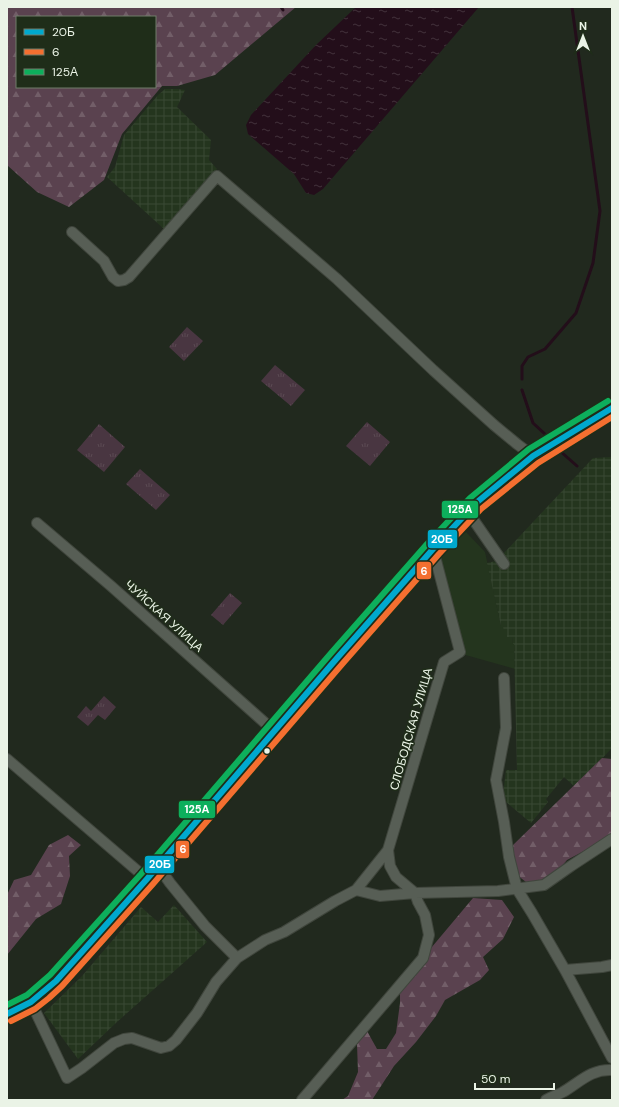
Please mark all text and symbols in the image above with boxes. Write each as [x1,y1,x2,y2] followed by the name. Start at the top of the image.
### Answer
[16,16,156,88] legend
[563,16,603,56] north arrow
[579,19,587,33] text: N
[52,24,75,40] text: 20Б
[52,44,60,60] text: 6
[52,64,78,80] text: 125А
[441,500,479,519] line badge: 125А
[447,502,473,516] text: 125А
[427,529,458,549] line badge: 20Б
[431,532,453,546] text: 20Б
[416,561,432,580] line badge: 6
[421,564,428,578] text: 6
[121,576,207,656] street label: ЧУЙСКАЯ УЛИЦА
[386,666,436,792] street label: СЛОБОДСКАЯ УЛИЦА
[262,746,272,756] unlabelled marker
[178,800,216,819] line badge: 125А
[184,802,210,816] text: 125А
[175,840,190,859] line badge: 6
[180,842,187,856] text: 6
[144,855,175,874] line badge: 20Б
[149,857,171,871] text: 20Б
[475,1065,554,1091] scale bar
[481,1071,510,1087] text: 50 m

